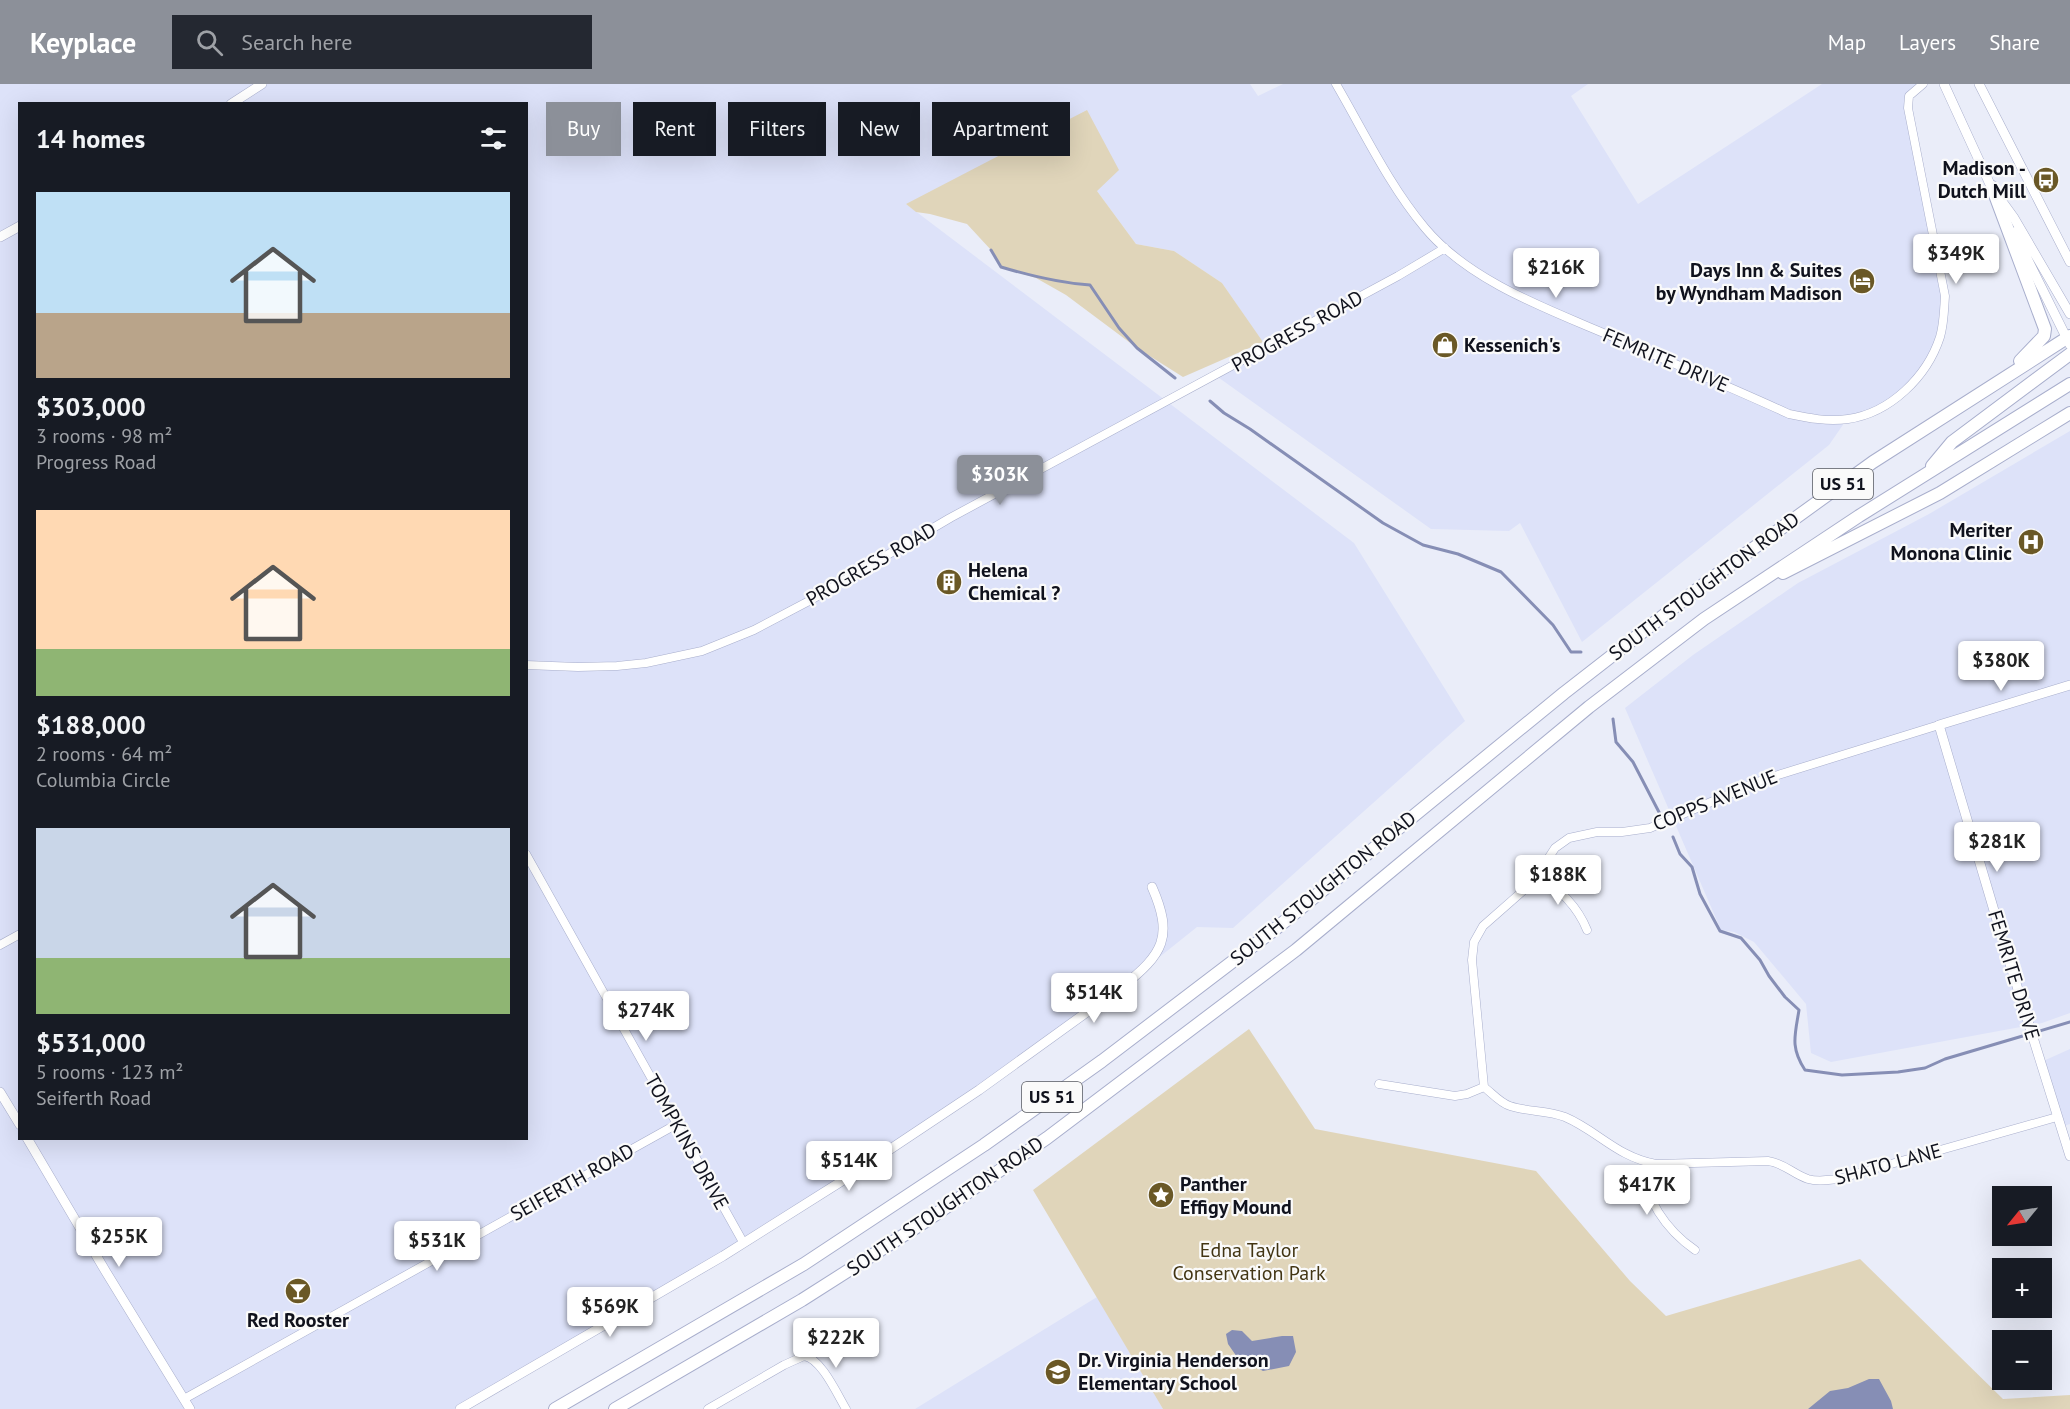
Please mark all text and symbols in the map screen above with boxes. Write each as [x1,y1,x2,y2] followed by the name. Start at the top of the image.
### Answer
[172,15,592,69] search box
[30,24,136,61] text: Keyplace
[193,26,226,59] icon: search
[241,28,352,56] text: Search here
[1828,29,1866,56] text: Map
[1899,29,1956,56] text: Layers
[1989,29,2040,56] text: Share
[546,102,621,156] chip: Buy
[633,102,716,156] chip: Rent
[728,102,826,156] chip: Filters
[838,102,920,156] chip: New
[932,102,1070,156] chip: Apartment
[36,122,145,155] text: 14 homes
[477,122,510,155] icon: filters
[1938,155,2026,204] place label: Madison - Dutch Mill
[2031,165,2061,195] bus stop icon: Madison - Dutch Mill
[219,231,327,339] icon: home
[1914,234,1998,285] pin: $349K
[1927,240,1985,266] text: $349K
[1514,248,1598,299] pin: $216K
[1527,254,1585,280] text: $216K
[1656,257,1842,306] place label: Days Inn & Suites by Wyndham Madison
[1847,266,1877,296] hotel icon: Days Inn & Suites by Wyndham Madison
[1227,284,1367,378] street label: PROGRESS ROAD
[1599,322,1733,398] street label: FEMRITE DRIVE
[1430,330,1460,360] shop icon: Kessenich's
[1464,332,1561,358] place label: Kessenich's
[36,390,146,423] text: $303,000
[36,423,172,449] text: 3 rooms · 98 m²
[36,449,156,475] text: Progress Road
[958,455,1042,506] pin: $303K
[971,461,1029,487] text: $303K
[1813,469,1873,499] road number: US 51
[1604,506,1804,666] street label: SOUTH STOUGHTON ROAD
[801,516,941,612] street label: PROGRESS ROAD
[1891,517,2012,566] place label: Meriter Monona Clinic
[2016,527,2046,557] hospital icon: Meriter Monona Clinic
[219,549,327,657] icon: home
[968,557,1060,606] place label: Helena Chemical ?
[934,567,964,597] building icon: Helena Chemical ?
[1959,641,2043,692] pin: $380K
[1972,647,2030,673] text: $380K
[36,708,146,741] text: $188,000
[36,741,172,767] text: 2 rooms · 64 m²
[1649,763,1781,837] street label: COPPS AVENUE
[36,767,170,793] text: Columbia Circle
[1225,805,1421,971] street label: SOUTH STOUGHTON ROAD
[1955,822,2039,873] pin: $281K
[1968,828,2026,854] text: $281K
[1516,855,1600,906] pin: $188K
[1529,861,1587,887] text: $188K
[219,867,327,975] icon: home
[1982,907,2046,1043] street label: FEMRITE DRIVE
[1052,973,1136,1024] pin: $514K
[1065,979,1123,1005] text: $514K
[604,991,688,1042] pin: $274K
[617,997,675,1023] text: $274K
[36,1026,146,1059] text: $531,000
[36,1059,183,1085] text: 5 rooms · 123 m²
[639,1070,735,1214] street label: TOMPKINS DRIVE
[1022,1082,1082,1112] road number: US 51
[36,1085,151,1111] text: Seiferth Road
[842,1130,1048,1282] street label: SOUTH STOUGHTON ROAD
[505,1137,639,1227] street label: SEIFERTH ROAD
[1832,1137,1944,1191] street label: SHATO LANE
[807,1141,891,1192] pin: $514K
[820,1147,878,1173] text: $514K
[1605,1165,1689,1216] pin: $417K
[1180,1171,1292,1220] place label: Panther Effigy Mound
[1618,1171,1676,1197] text: $417K
[1146,1180,1176,1210] place icon: Panther Effigy Mound
[1992,1186,2052,1246] north arrow
[1992,1186,2052,1390] map controls
[77,1217,161,1268] pin: $255K
[395,1221,479,1272] pin: $531K
[90,1223,148,1249] text: $255K
[408,1227,466,1253] text: $531K
[1172,1237,1326,1286] park label: Edna Taylor Conservation Park
[1992,1258,2052,1318] button: +
[283,1276,313,1306] bar icon: Red Rooster
[568,1287,652,1338] pin: $569K
[581,1293,639,1319] text: $569K
[247,1307,349,1333] place label: Red Rooster
[794,1318,878,1369] pin: $222K
[807,1324,865,1350] text: $222K
[1992,1330,2052,1390] button: −
[1078,1347,1269,1396] place label: Dr. Virginia Henderson Elementary School
[1043,1357,1073,1387] school or university icon: Dr. Virginia Henderson Elementary School

